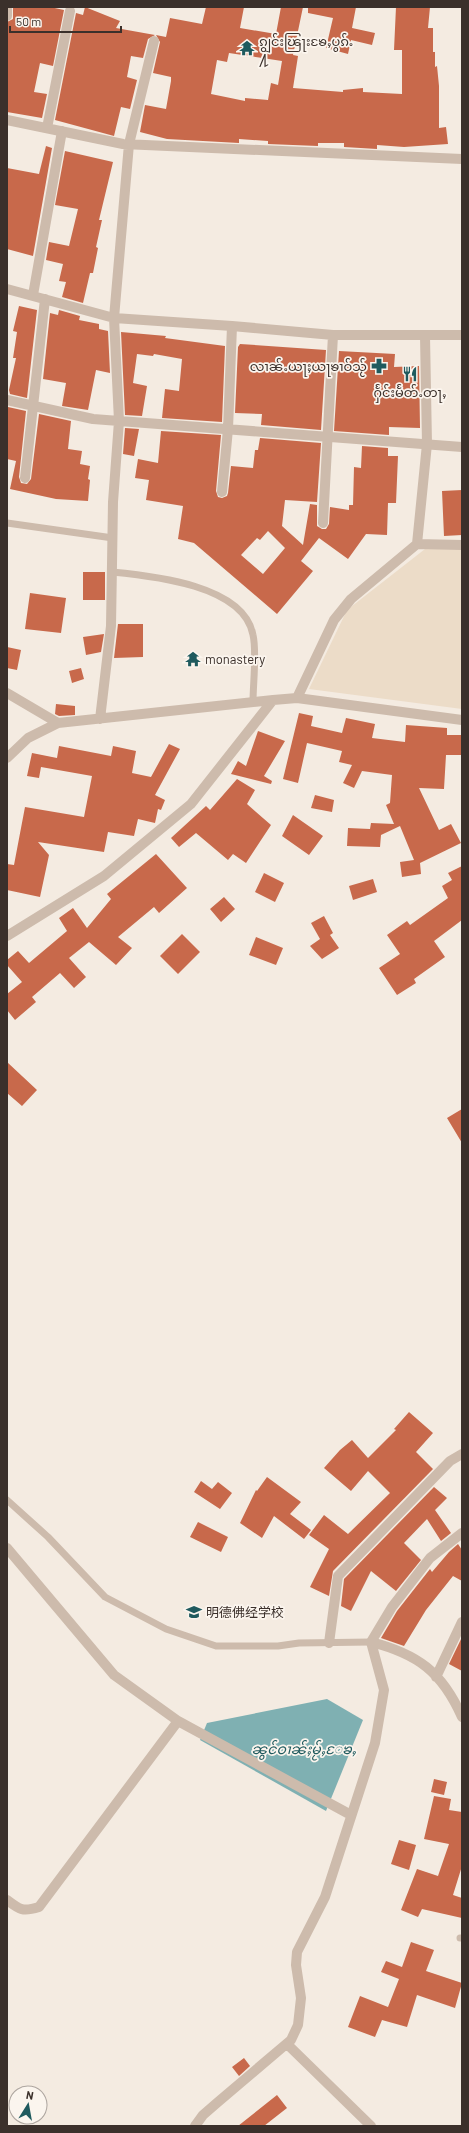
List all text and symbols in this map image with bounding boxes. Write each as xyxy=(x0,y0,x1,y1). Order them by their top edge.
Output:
scale bar xyxy=(10,8,121,34)
text: 50 m xyxy=(16,14,41,28)
place label: ၵျွင်းၽြႃးၶႄႇပွၵ်ႉ ႔ xyxy=(259,33,353,68)
temple icon: ၵျွင်းၽြႃးၶႄႇပွၵ်ႉ ႔ xyxy=(238,39,256,57)
pharmacy icon: လၢၼ်ႉယႃႈယႃၶၢဝ်သႂ် xyxy=(370,357,388,375)
place label: လၢၼ်ႉယႃႈယႃၶၢဝ်သႂ် xyxy=(250,358,367,377)
restaurant icon: ႁႅင်းမႅတ်ႉတႃႇ xyxy=(401,365,419,383)
place label: ႁႅင်းမႅတ်ႉတႃႇ xyxy=(374,384,446,403)
temple icon: monastery xyxy=(184,650,202,668)
place label: monastery xyxy=(205,651,265,667)
school or university icon: 明德佛经学校 xyxy=(185,1603,203,1621)
place label: 明德佛经学校 xyxy=(206,1604,284,1620)
water label: ၼွင်ဝၢၼ်ႈမႂ်ႇႄၶႇ xyxy=(252,1739,357,1761)
north arrow xyxy=(8,2085,48,2125)
text: N xyxy=(25,2088,35,2102)

